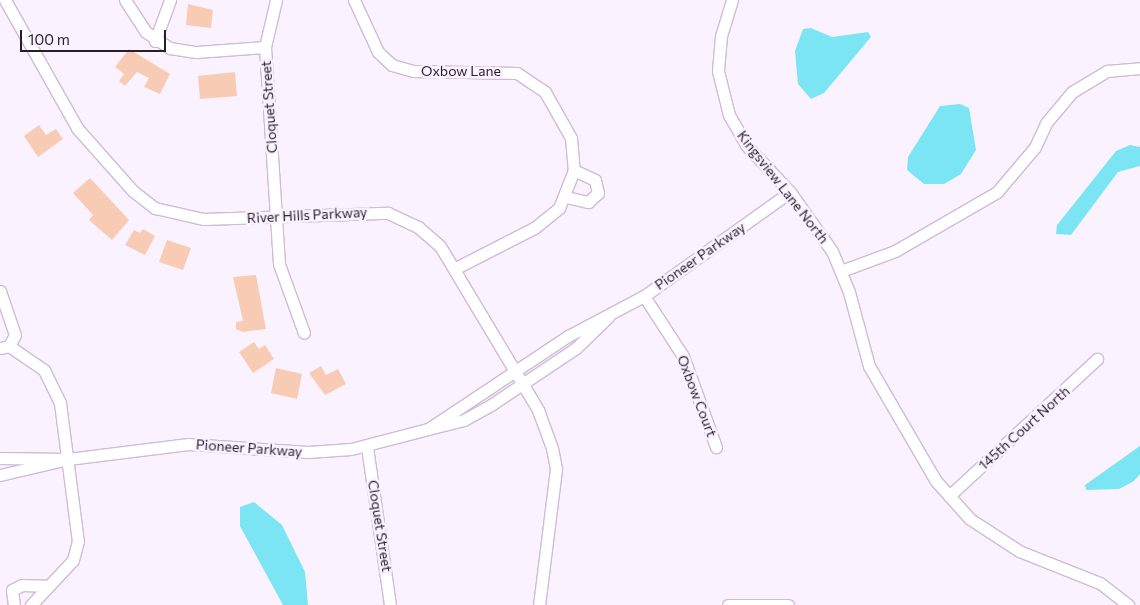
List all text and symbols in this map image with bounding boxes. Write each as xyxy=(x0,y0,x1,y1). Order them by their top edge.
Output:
scale bar xyxy=(22,20,169,52)
text: 100 m xyxy=(28,30,70,48)
street label: Cloquet Street xyxy=(257,60,281,154)
street label: Oxbow Lane xyxy=(421,63,501,79)
street label: Kingsview Lane North xyxy=(734,127,832,247)
street label: River Hills Parkway xyxy=(246,203,368,227)
street label: Pioneer Parkway xyxy=(652,219,748,293)
street label: Oxbow Court xyxy=(674,353,720,439)
street label: 145th Court North xyxy=(975,383,1073,473)
street label: Pioneer Parkway xyxy=(195,436,303,460)
street label: Cloquet Street xyxy=(364,479,396,573)

